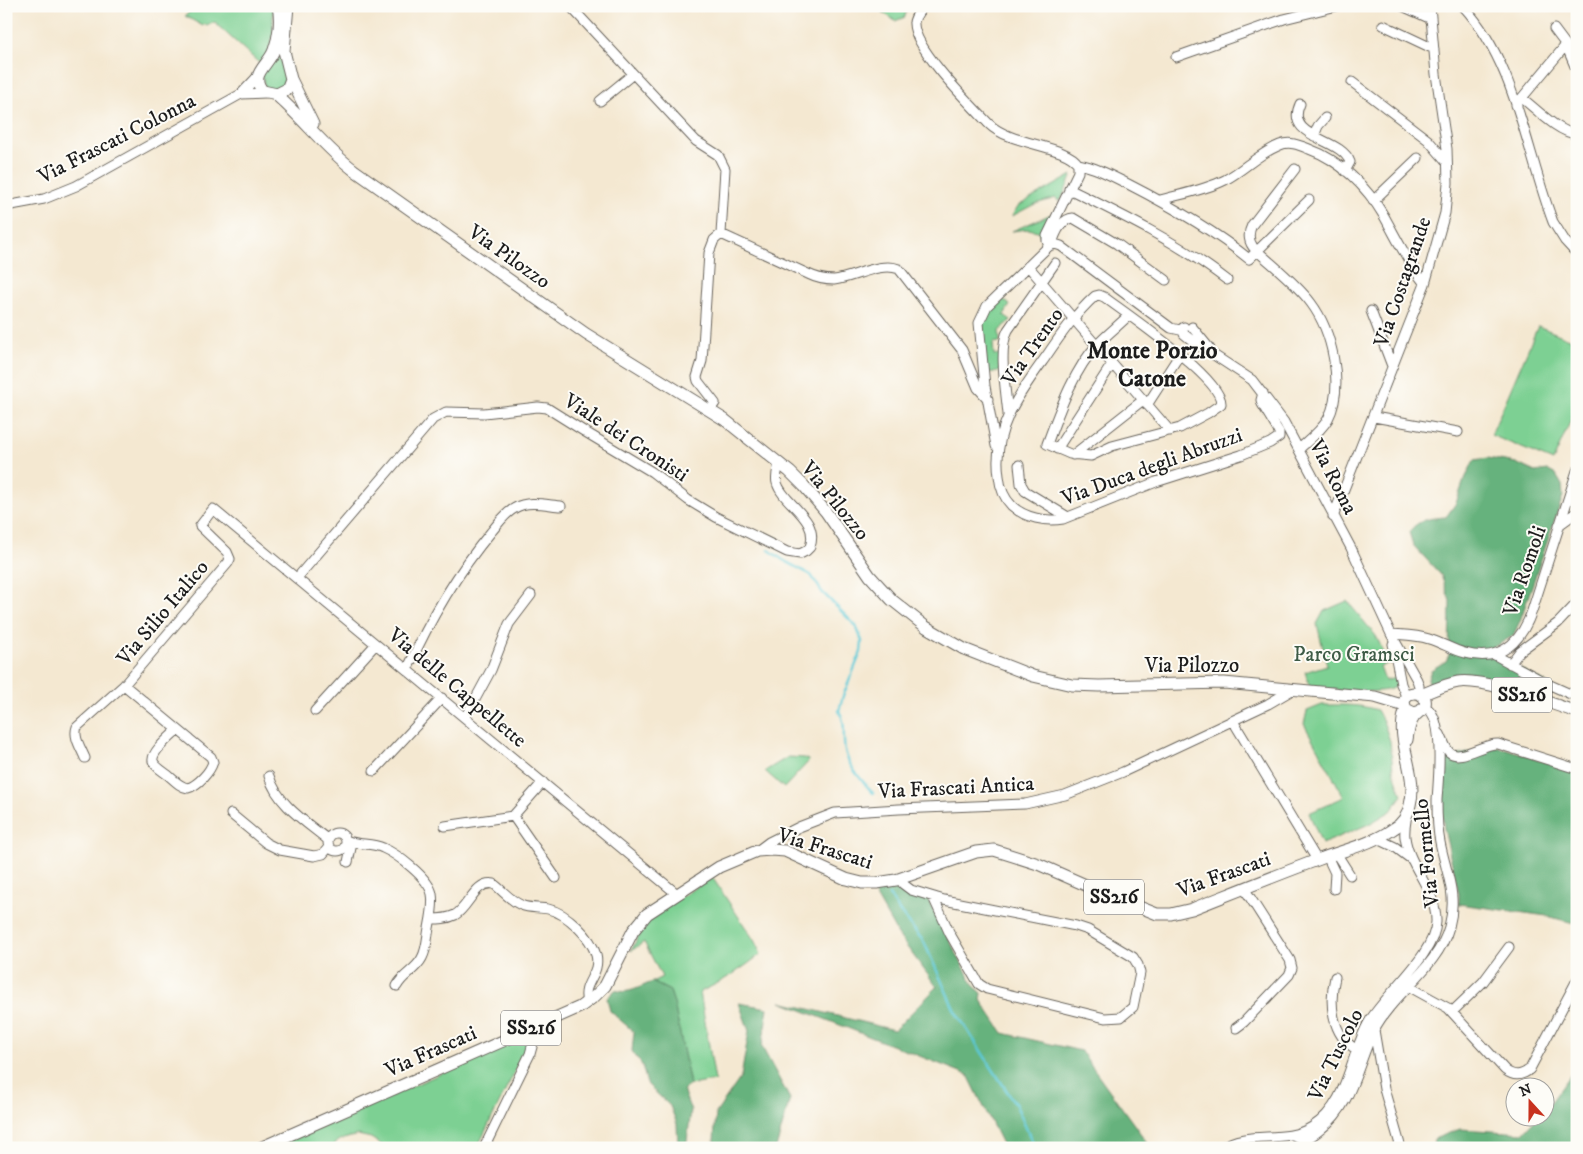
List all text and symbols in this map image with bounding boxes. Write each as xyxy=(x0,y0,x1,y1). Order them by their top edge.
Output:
street label: Via Frascati Colonna xyxy=(33,88,200,190)
street label: Via Costagrande xyxy=(1368,213,1438,351)
street label: Via Pilozzo xyxy=(462,219,555,295)
street label: Via Trento xyxy=(996,303,1069,392)
district label: Monte Porzio Catone xyxy=(1087,336,1218,394)
street label: Viale dei Cronisti xyxy=(558,387,693,488)
street label: Via Duca degli Abruzzi xyxy=(1057,422,1246,512)
street label: Via Roma xyxy=(1303,434,1363,519)
street label: Via Pilozzo xyxy=(795,455,875,546)
street label: Via Romoli xyxy=(1497,523,1553,620)
street label: Via Silio Italico xyxy=(111,555,215,672)
street label: Via delle Cappellette xyxy=(382,622,532,754)
park label: Parco Gramsci xyxy=(1293,642,1415,668)
street label: Via Pilozzo xyxy=(1144,653,1239,679)
road number: SS216 xyxy=(1492,678,1552,712)
street label: Via Frascati Antica xyxy=(876,771,1035,805)
street label: Via Formello xyxy=(1408,797,1446,910)
street label: Via Frascati xyxy=(774,822,876,876)
street label: Via Frascati xyxy=(1173,846,1274,904)
road number: SS216 xyxy=(1084,880,1144,914)
street label: Via Tuscolo xyxy=(1302,1005,1369,1106)
road number: SS216 xyxy=(501,1010,561,1046)
street label: Via Frascati xyxy=(380,1020,481,1084)
north arrow xyxy=(1506,1076,1556,1126)
text: N xyxy=(1517,1080,1535,1101)

